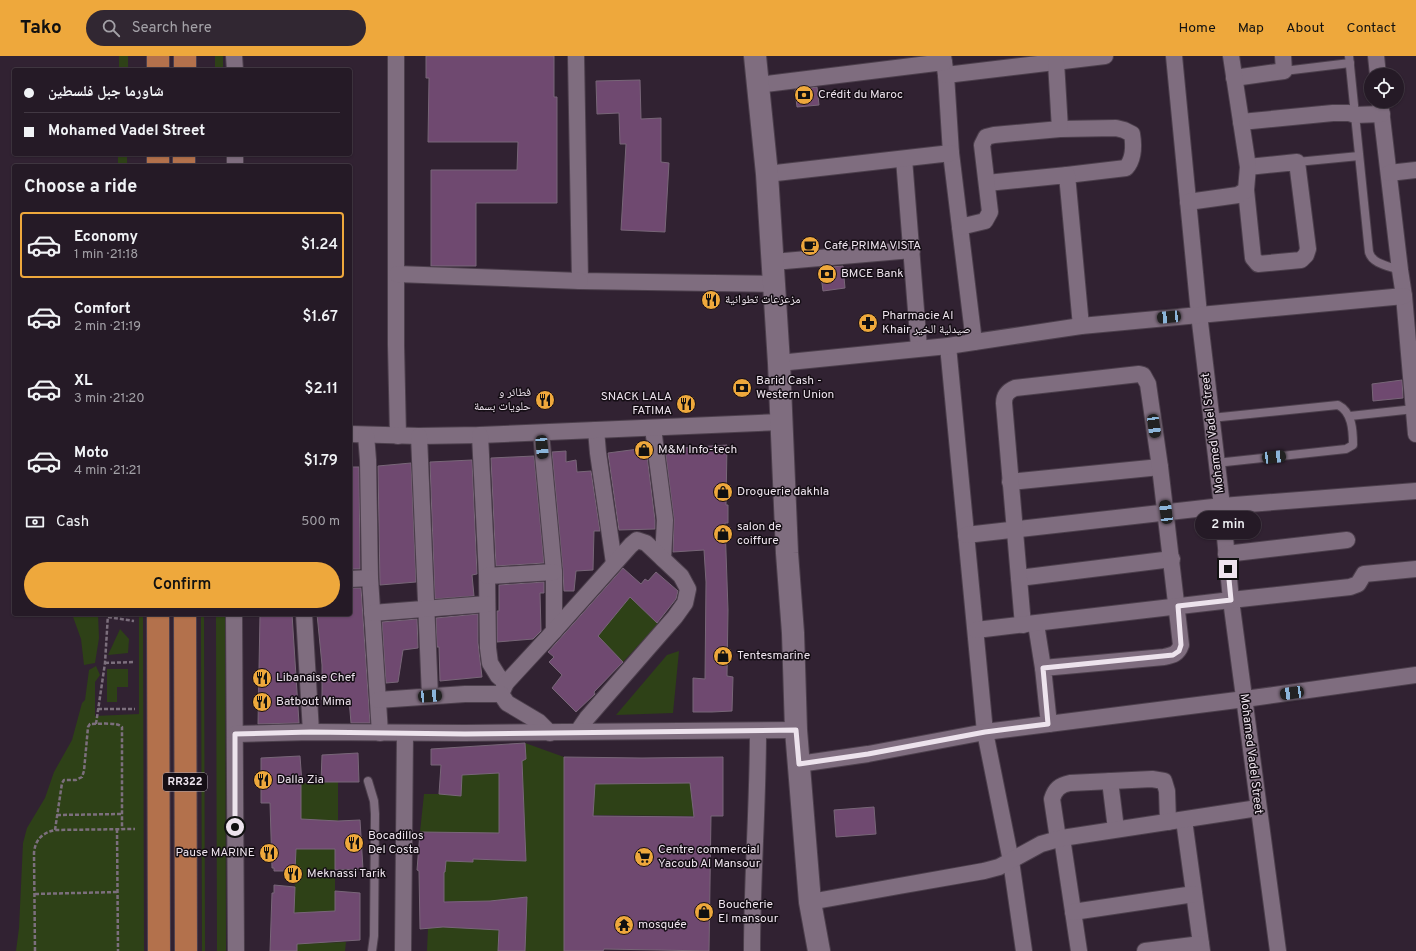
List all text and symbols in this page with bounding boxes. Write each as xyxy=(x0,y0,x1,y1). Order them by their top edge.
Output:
search box xyxy=(86,10,366,46)
text: Tako xyxy=(20,16,62,40)
icon: search xyxy=(100,17,122,39)
text: Search here xyxy=(132,19,212,38)
text: Home xyxy=(1179,20,1216,37)
text: Map xyxy=(1238,20,1264,37)
text: About xyxy=(1286,20,1325,37)
text: Contact xyxy=(1347,20,1396,37)
map controls xyxy=(1364,68,1404,108)
button: locate xyxy=(1364,68,1404,108)
text: شاورما جبل فلسطين xyxy=(48,83,164,102)
bank icon: Crédit du Maroc xyxy=(793,84,815,106)
place label: Crédit du Maroc xyxy=(818,87,903,103)
text: Mohamed Vadel Street xyxy=(48,122,205,141)
text: Choose a ride xyxy=(24,176,137,199)
icon: car xyxy=(26,227,62,263)
text: Economy xyxy=(74,228,138,247)
cafe icon: Café PRIMA VISTA xyxy=(799,235,821,257)
text: $1.24 xyxy=(301,236,338,255)
place label: Café PRIMA VISTA xyxy=(824,238,921,254)
text: 1 min · 21:18 xyxy=(74,247,138,263)
bank icon: BMCE Bank xyxy=(816,263,838,285)
place label: BMCE Bank xyxy=(841,266,904,282)
restaurant icon: مزعزعات تطوانية xyxy=(700,289,722,311)
place label: مزعزعات تطوانية xyxy=(725,292,801,308)
icon: car xyxy=(26,299,62,335)
text: Comfort xyxy=(74,300,131,319)
text: $1.67 xyxy=(303,308,338,327)
place label: Pharmacie Al Khair صيدلية الخير xyxy=(882,308,971,338)
car xyxy=(1157,310,1181,324)
pharmacy icon: Pharmacie Al Khair صيدلية الخير xyxy=(857,312,879,334)
text: 2 min · 21:19 xyxy=(74,319,141,335)
icon: car xyxy=(26,371,62,407)
text: XL xyxy=(74,372,92,391)
street label: Mohamed Vadel Street xyxy=(1198,372,1228,494)
place label: Barid Cash - Western Union xyxy=(756,373,834,403)
bank icon: Barid Cash - Western Union xyxy=(731,377,753,399)
text: $2.11 xyxy=(305,380,338,399)
place label: فطائر و حلويات بسمة xyxy=(474,385,531,415)
restaurant icon: فطائر و حلويات بسمة xyxy=(534,389,556,411)
place label: SNACK LALA FATIMA xyxy=(601,389,672,419)
text: 3 min · 21:20 xyxy=(74,391,145,407)
restaurant icon: SNACK LALA FATIMA xyxy=(675,393,697,415)
car xyxy=(1146,413,1162,439)
car xyxy=(535,435,549,459)
shop icon: M&M Info-tech xyxy=(633,439,655,461)
place label: M&M Info-tech xyxy=(658,442,737,458)
icon: car xyxy=(26,443,62,479)
text: Moto xyxy=(74,444,109,463)
car xyxy=(1261,450,1287,464)
text: $1.79 xyxy=(304,452,338,471)
text: 4 min · 21:21 xyxy=(74,463,141,479)
shop icon: Droguerie dakhla xyxy=(712,481,734,503)
place label: Droguerie dakhla xyxy=(737,484,829,500)
car xyxy=(1159,499,1173,525)
icon: cash xyxy=(24,511,46,533)
callout: 2 min xyxy=(1195,511,1261,539)
text: Cash xyxy=(56,513,89,532)
text: 500 m xyxy=(301,514,340,530)
text: 2 min xyxy=(1211,517,1245,533)
place label: salon de coiffure xyxy=(737,519,781,549)
shop icon: salon de coiffure xyxy=(712,523,734,545)
route end xyxy=(1219,560,1237,578)
button: Confirm xyxy=(24,562,340,608)
shop icon: Tentesmarine xyxy=(712,645,734,667)
place label: Tentesmarine xyxy=(737,648,810,664)
restaurant icon: Libanaise Chef xyxy=(251,667,273,689)
place label: Libanaise Chef xyxy=(276,670,355,686)
car xyxy=(1279,685,1305,701)
car xyxy=(418,689,442,703)
restaurant icon: Batbout Mima xyxy=(251,691,273,713)
street label: Mohamed Vadel Street xyxy=(1236,693,1266,815)
place label: Batbout Mima xyxy=(276,694,351,710)
restaurant icon: Dalla Zia xyxy=(252,769,274,791)
place label: Dalla Zia xyxy=(277,772,324,788)
road number: RR322 xyxy=(163,773,207,791)
route start xyxy=(226,818,244,836)
place label: Bocadillos Del Costa xyxy=(368,828,424,858)
restaurant icon: Bocadillos Del Costa xyxy=(343,832,365,854)
restaurant icon: Pause MARINE xyxy=(258,842,280,864)
place label: Centre commercial Yacoub Al Mansour xyxy=(658,842,761,872)
place label: Pause MARINE xyxy=(176,845,255,861)
supermarket icon: Centre commercial Yacoub Al Mansour xyxy=(633,846,655,868)
restaurant icon: Meknassi Tarik xyxy=(282,863,304,885)
place label: Meknassi Tarik xyxy=(307,866,386,882)
place label: Boucherie El mansour xyxy=(718,897,779,927)
shop icon: Boucherie El mansour xyxy=(693,901,715,923)
temple icon: mosquée xyxy=(613,914,635,936)
place label: mosquée xyxy=(638,917,687,933)

